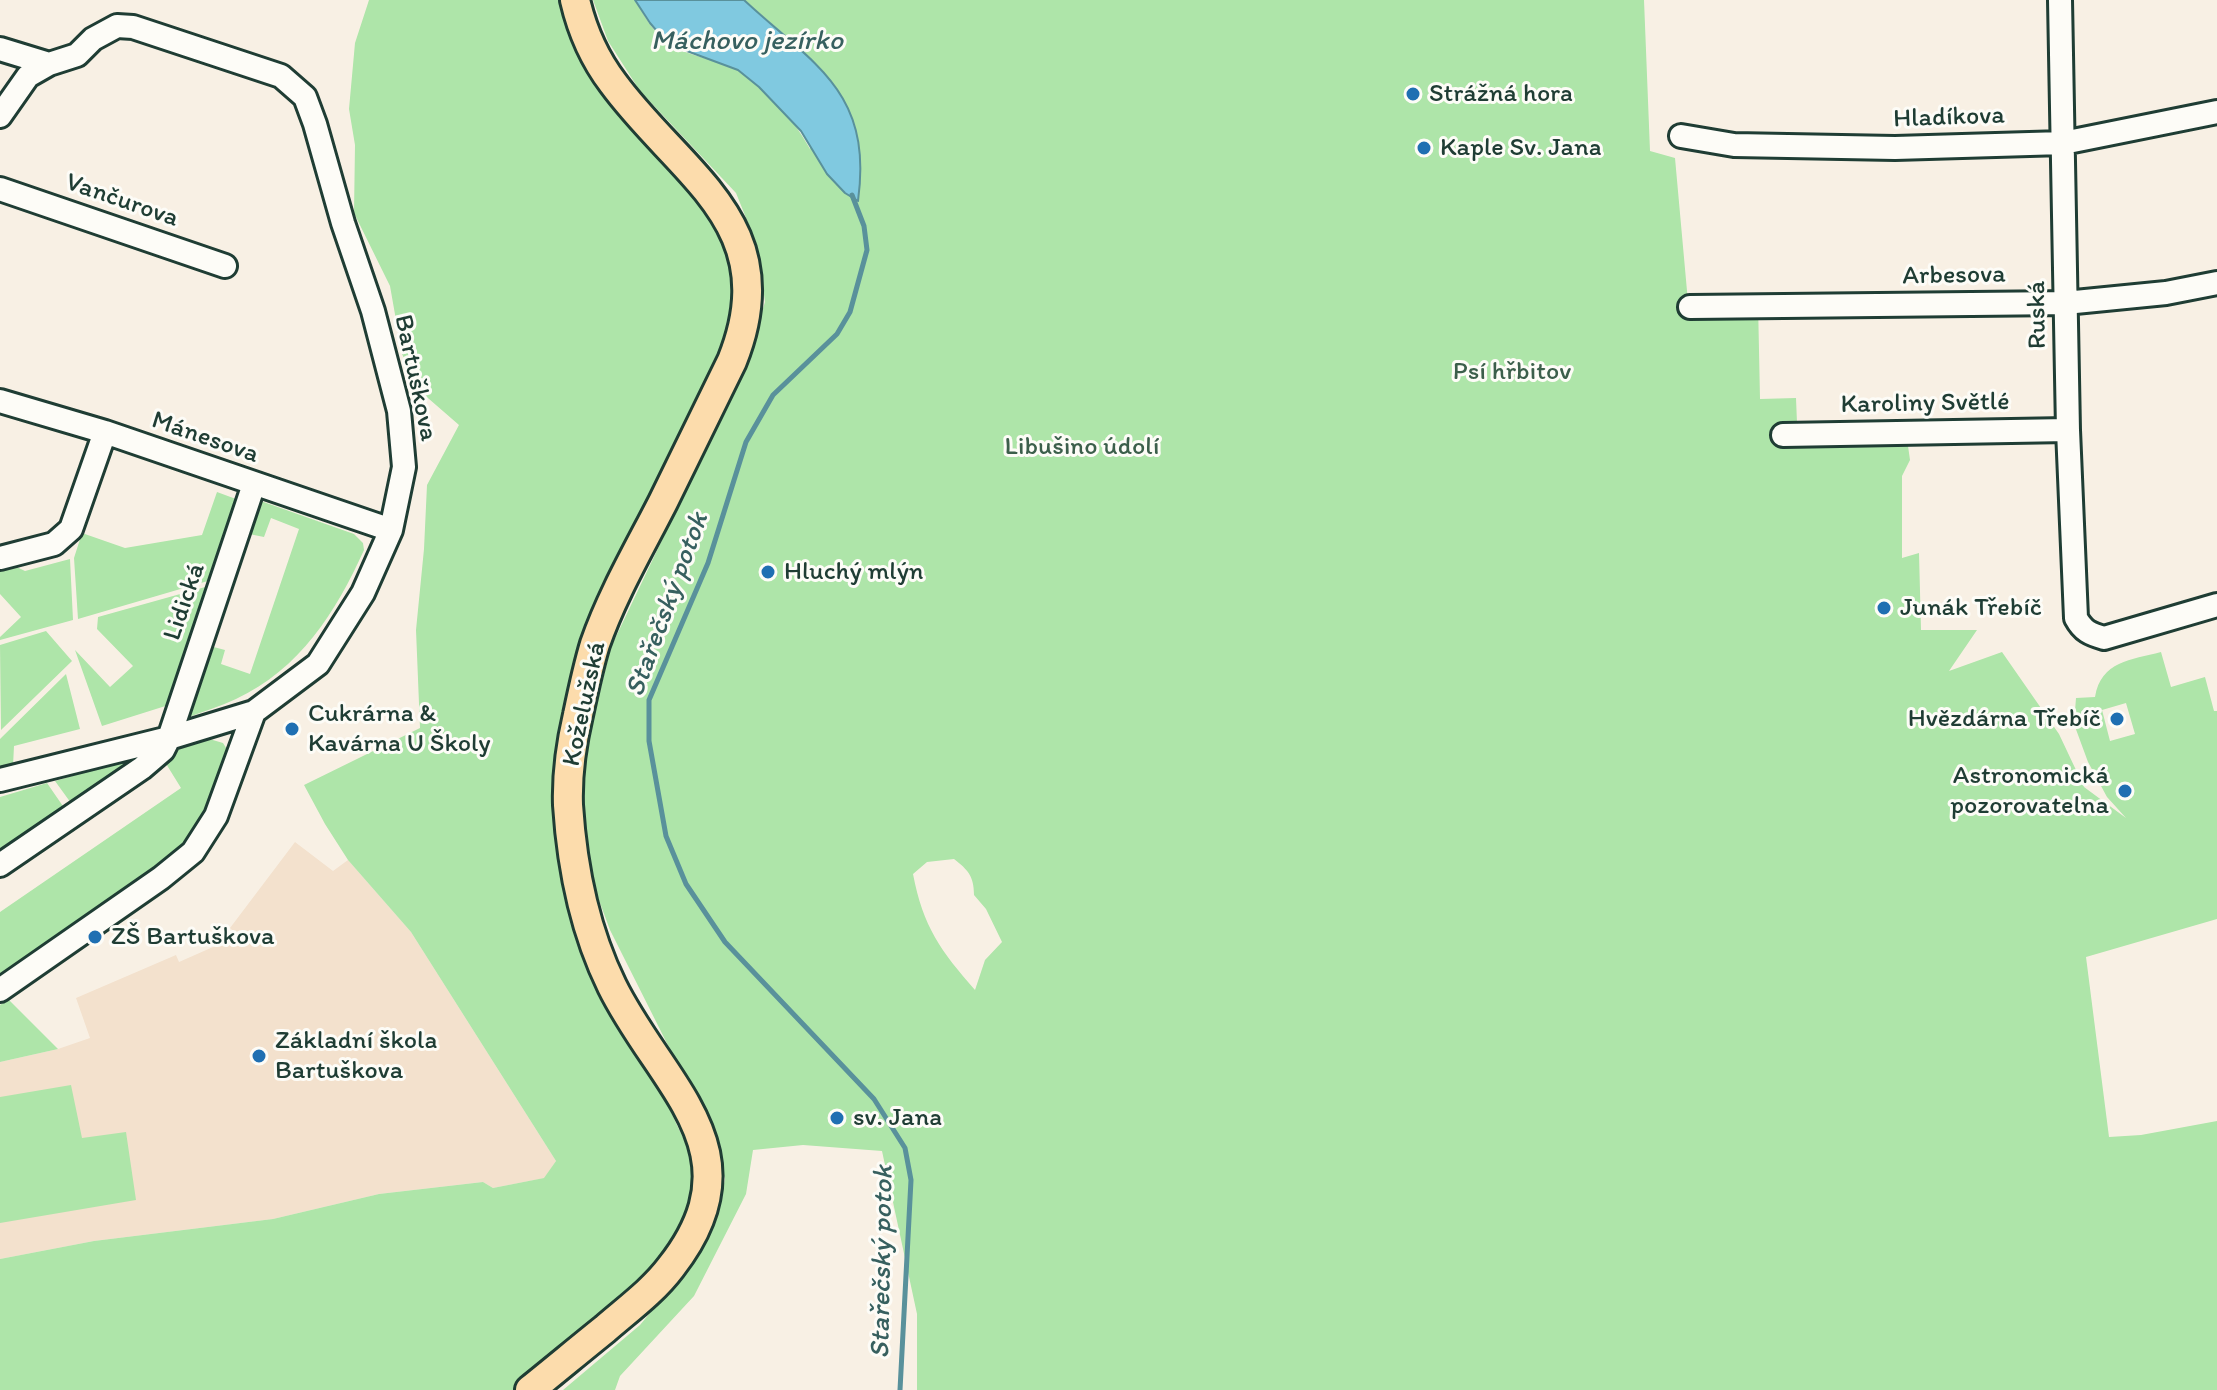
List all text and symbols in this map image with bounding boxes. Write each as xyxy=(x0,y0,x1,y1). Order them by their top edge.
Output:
water label: Máchovo jezírko xyxy=(651,25,843,59)
place label: Strážná hora xyxy=(1429,78,1573,110)
marker: Strážná hora xyxy=(1404,85,1422,103)
street label: Hladíkova xyxy=(1893,100,2005,136)
place label: Kaple Sv. Jana xyxy=(1440,132,1602,164)
marker: Kaple Sv. Jana xyxy=(1415,139,1433,157)
street label: Vančurova xyxy=(61,167,183,235)
street label: Arbesova xyxy=(1902,260,2006,292)
street label: Ruská xyxy=(2022,281,2054,349)
street label: Bartuškova xyxy=(386,312,444,444)
park label: Psí hřbitov xyxy=(1453,356,1571,388)
street label: Karoliny Světlé xyxy=(1840,387,2010,421)
street label: Mánesova xyxy=(147,405,263,471)
park label: Libušino údolí xyxy=(1005,431,1159,463)
water label: Stařečský potok xyxy=(619,509,717,701)
place label: Hluchý mlýn xyxy=(784,556,924,588)
street label: Lidická xyxy=(157,559,213,645)
marker: Hluchý mlýn xyxy=(759,563,777,581)
place label: Junák Třebíč xyxy=(1900,592,2042,624)
marker: Junák Třebíč xyxy=(1875,599,1893,617)
street label: Koželužská xyxy=(557,639,613,769)
place label: Cukrárna & Kavárna U Školy xyxy=(308,698,491,760)
place label: Hvězdárna Třebíč xyxy=(1908,703,2101,735)
marker: Hvězdárna Třebíč xyxy=(2108,710,2126,728)
marker: Cukrárna & Kavárna U Školy xyxy=(283,720,301,738)
place label: Astronomická pozorovatelna xyxy=(1950,760,2109,822)
marker: Astronomická pozorovatelna xyxy=(2116,782,2134,800)
place label: ZŠ Bartuškova xyxy=(111,921,275,953)
marker: ZŠ Bartuškova xyxy=(86,928,104,946)
place label: Základní škola Bartuškova xyxy=(275,1025,437,1086)
marker: Základní škola Bartuškova xyxy=(250,1047,268,1065)
place label: sv. Jana xyxy=(853,1102,942,1134)
marker: sv. Jana xyxy=(828,1109,846,1127)
water label: Stařečský potok xyxy=(865,1165,901,1359)

